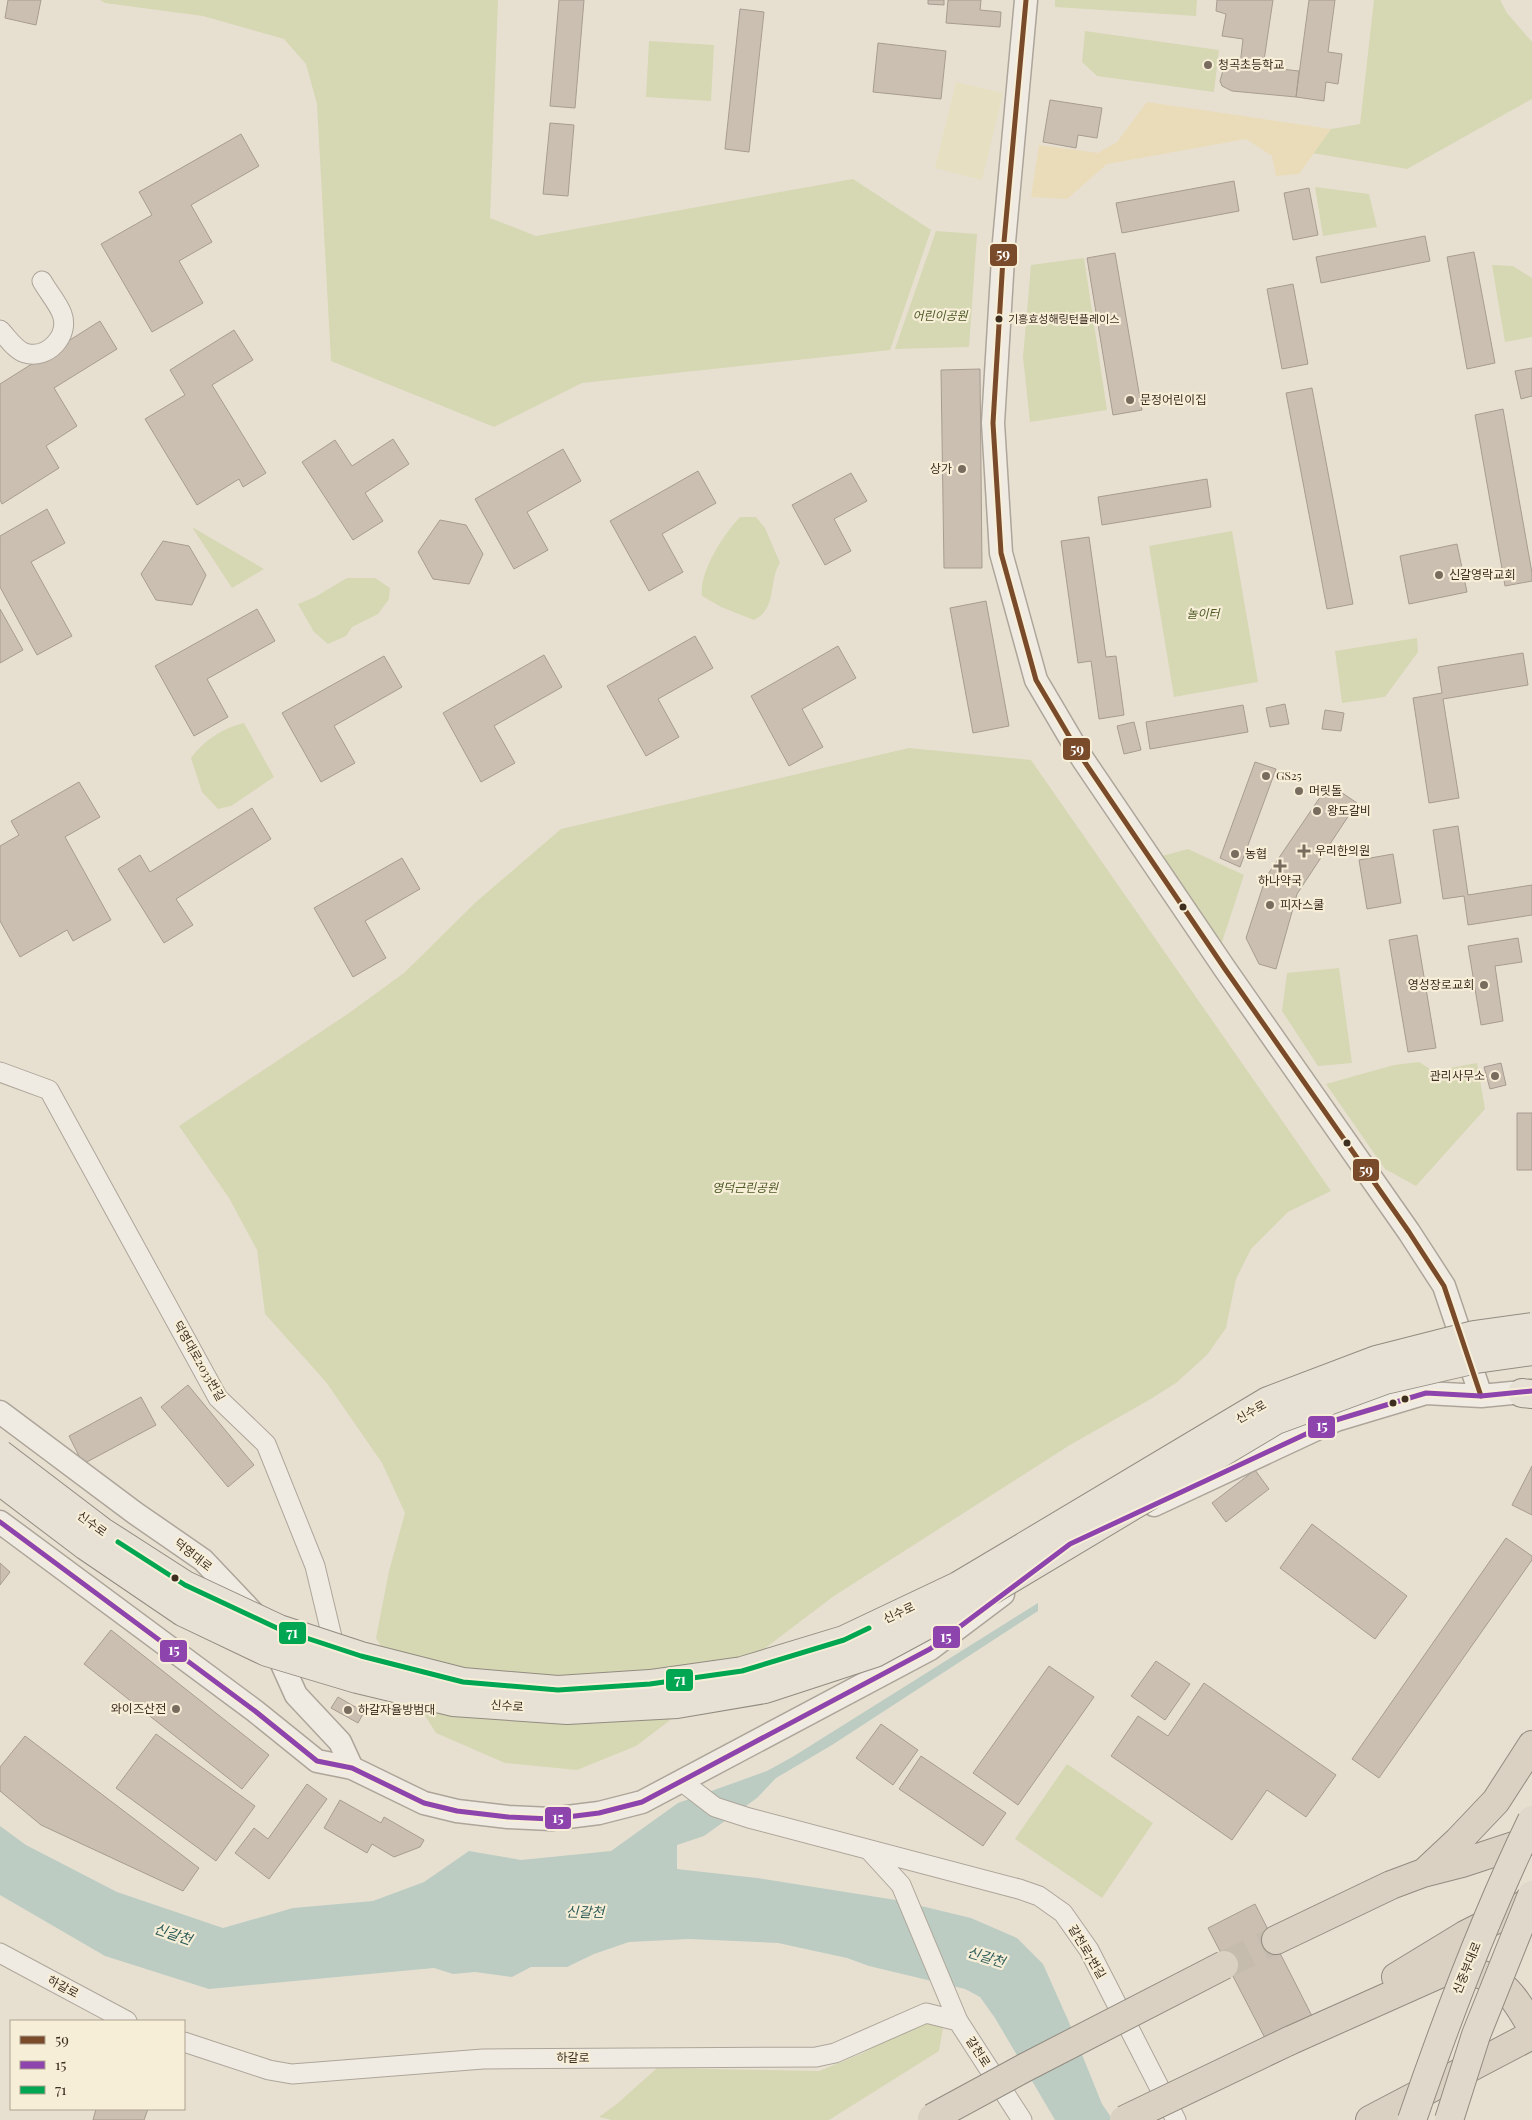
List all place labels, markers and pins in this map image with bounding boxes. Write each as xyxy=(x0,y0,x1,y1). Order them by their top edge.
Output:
place label: 청곡초등학교 xyxy=(1218,56,1284,72)
marker: 청곡초등학교 xyxy=(1202,59,1214,71)
place label: 기흥효성해링턴플레이스 xyxy=(1008,311,1119,326)
marker: 기흥효성해링턴플레이스 xyxy=(994,314,1004,324)
place label: 문정어린이집 xyxy=(1140,391,1206,407)
marker: 문정어린이집 xyxy=(1124,394,1136,406)
place label: 상가 xyxy=(930,460,952,476)
marker: 상가 xyxy=(956,463,968,475)
place label: 신갈영락교회 xyxy=(1449,566,1515,582)
marker: 신갈영락교회 xyxy=(1433,569,1445,581)
place label: GS25 xyxy=(1276,767,1302,783)
marker: GS25 xyxy=(1260,770,1272,782)
place label: 머릿돌 xyxy=(1309,782,1342,798)
marker: 머릿돌 xyxy=(1293,785,1305,797)
place label: 왕도갈비 xyxy=(1327,802,1371,818)
marker: 왕도갈비 xyxy=(1311,805,1323,817)
place label: 우리한의원 xyxy=(1315,842,1370,858)
marker: 우리한의원 xyxy=(1297,844,1311,858)
place label: 농협 xyxy=(1245,845,1267,861)
marker: 농협 xyxy=(1229,848,1241,860)
marker: 하나약국 xyxy=(1274,860,1286,872)
place label: 하나약국 xyxy=(1258,872,1302,888)
place label: 피자스쿨 xyxy=(1280,896,1324,912)
marker: 피자스쿨 xyxy=(1264,899,1276,911)
unlabelled marker xyxy=(1178,902,1188,912)
place label: 영성장로교회 xyxy=(1408,976,1474,992)
marker: 영성장로교회 xyxy=(1478,979,1490,991)
place label: 관리사무소 xyxy=(1430,1067,1485,1083)
marker: 관리사무소 xyxy=(1489,1070,1501,1082)
unlabelled marker xyxy=(1342,1138,1352,1148)
unlabelled marker xyxy=(1400,1394,1410,1404)
unlabelled marker xyxy=(1388,1398,1398,1408)
unlabelled marker xyxy=(170,1573,180,1583)
place label: 와이즈산전 xyxy=(111,1700,166,1716)
place label: 하갈자율방범대 xyxy=(358,1701,435,1717)
marker: 와이즈산전 xyxy=(170,1703,182,1715)
marker: 하갈자율방범대 xyxy=(342,1704,354,1716)

